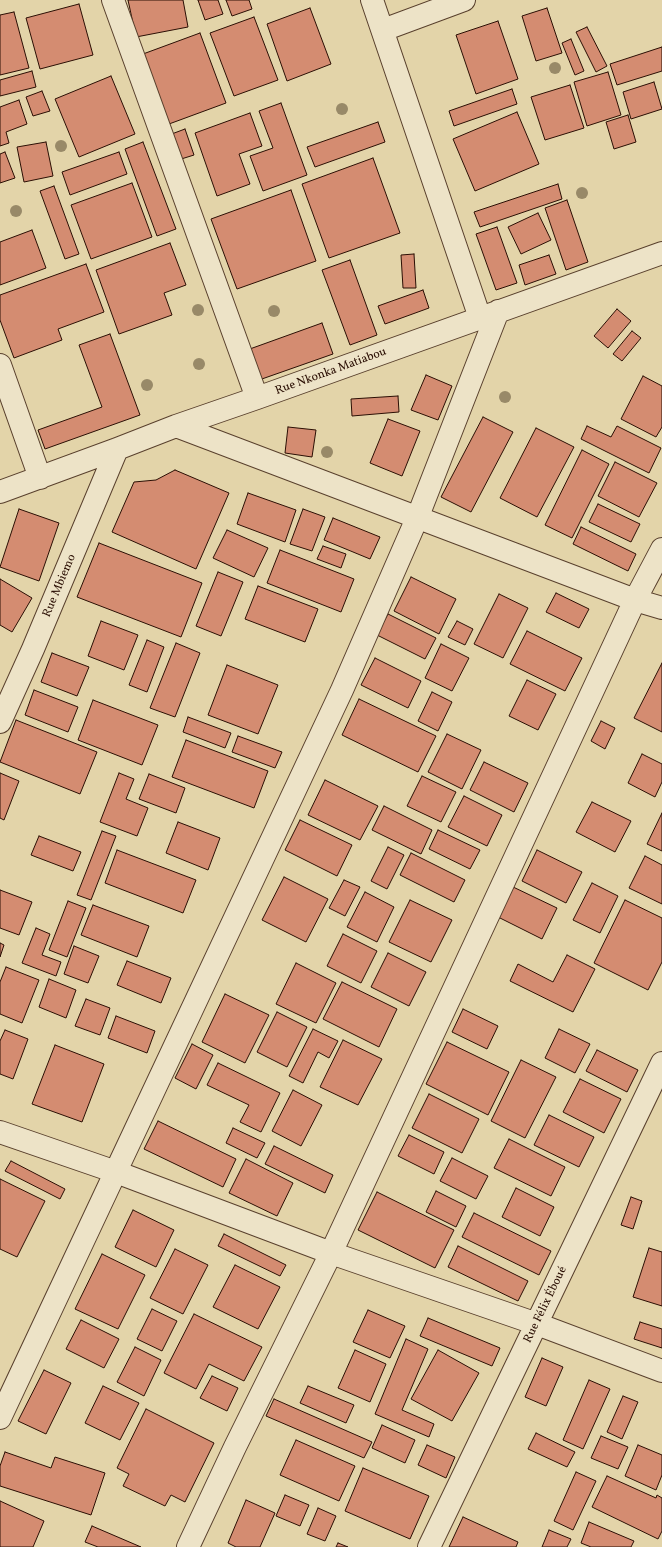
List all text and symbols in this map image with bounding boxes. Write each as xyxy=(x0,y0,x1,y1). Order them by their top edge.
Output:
street label: Rue Nkonka Matiabou xyxy=(273,345,389,399)
street label: Rue Mbiemo xyxy=(40,552,80,620)
street label: Rue Félix Éboué xyxy=(521,1264,571,1346)

